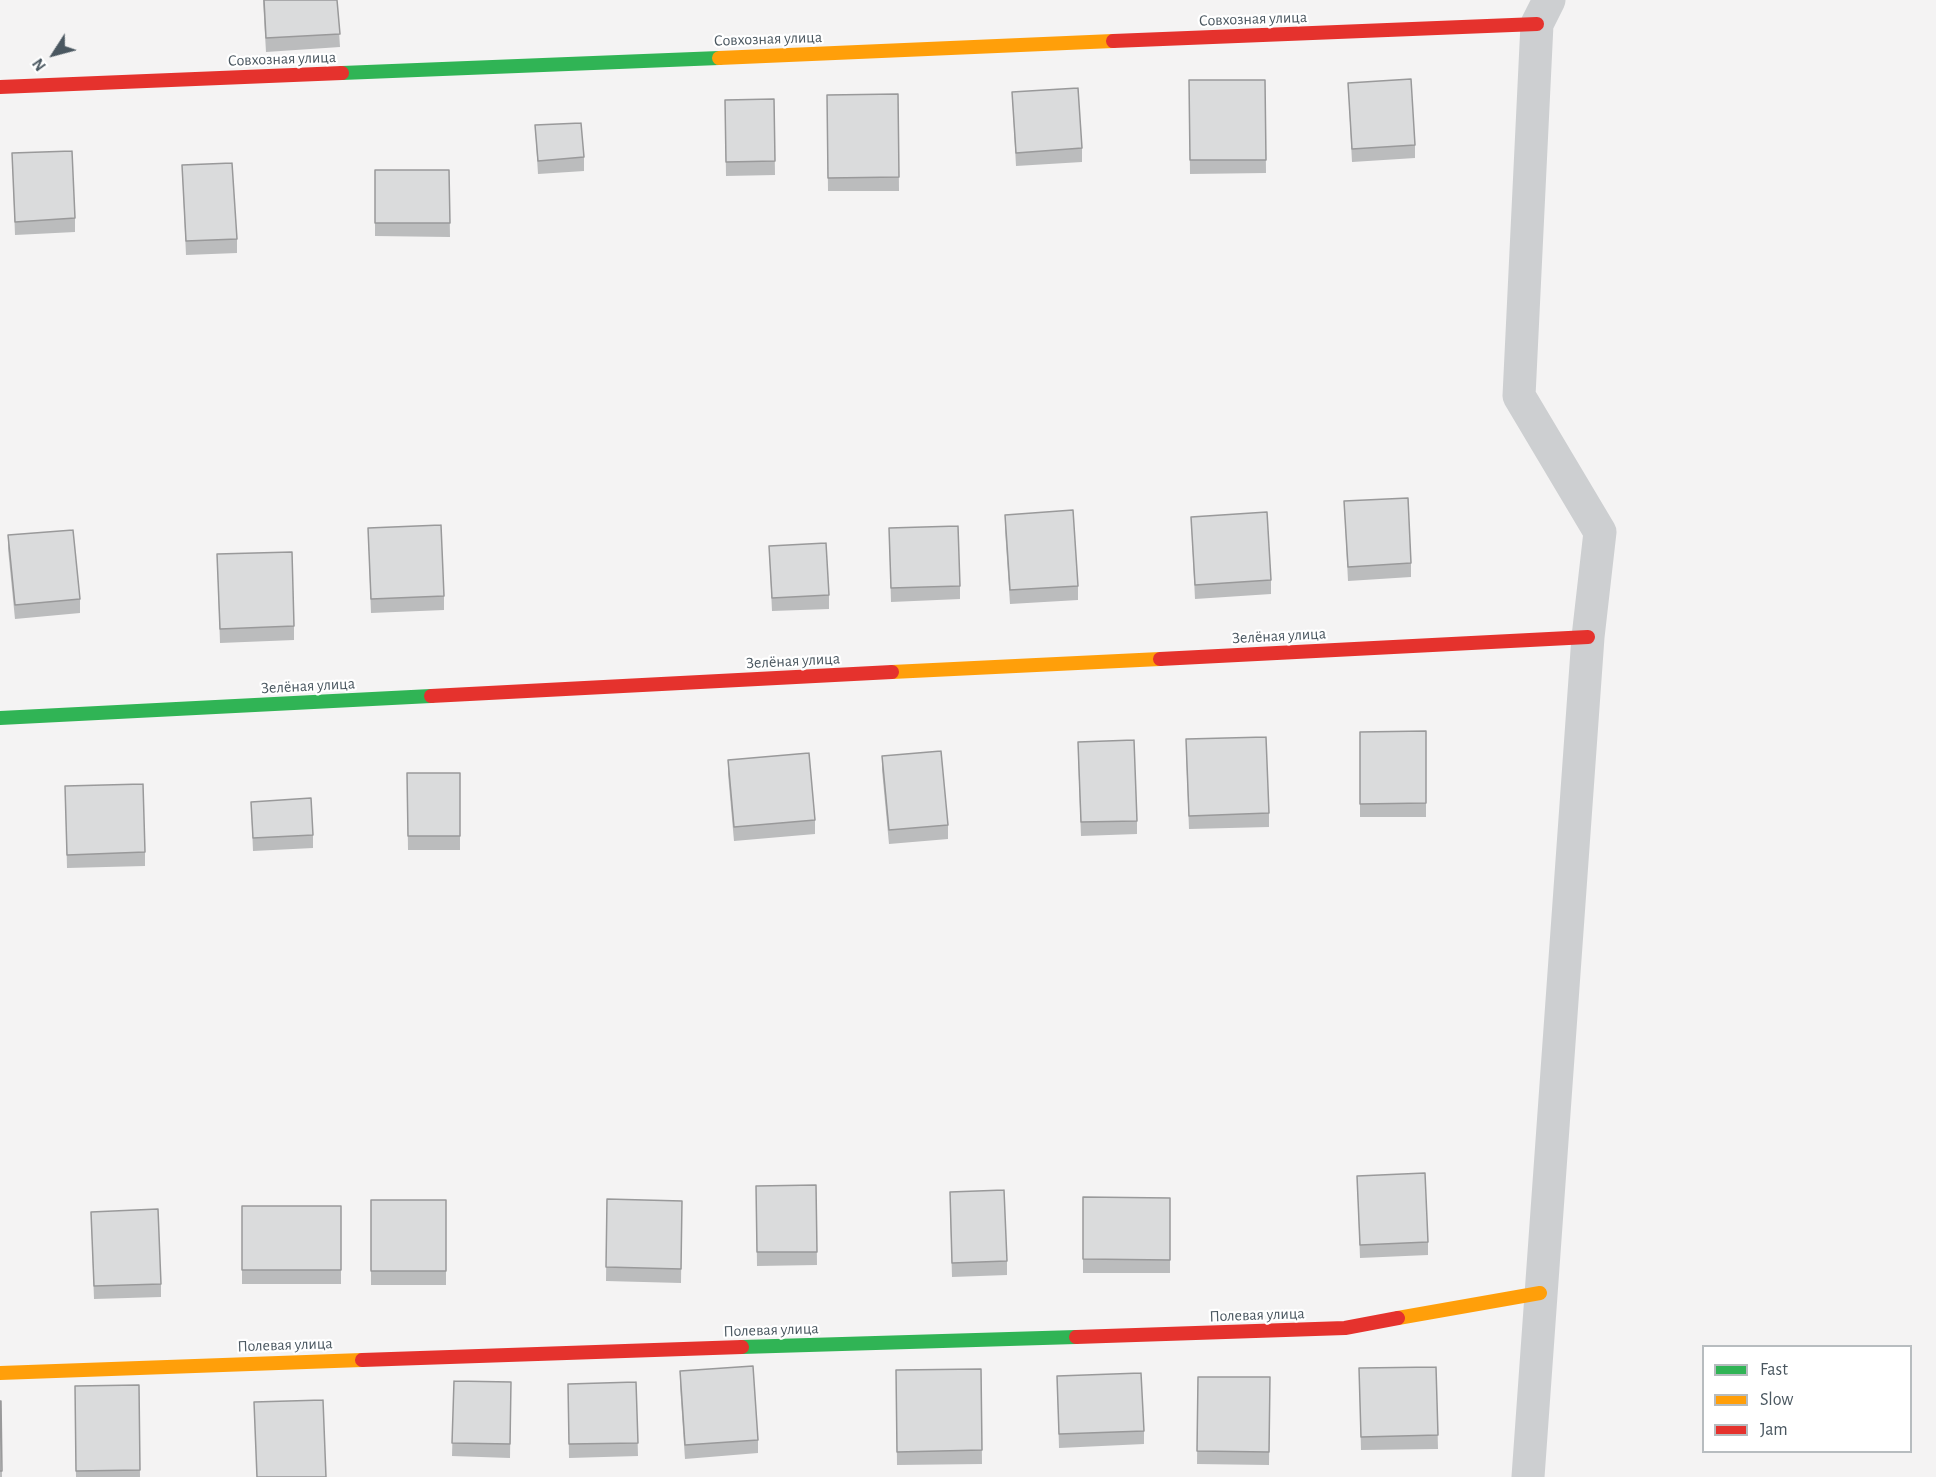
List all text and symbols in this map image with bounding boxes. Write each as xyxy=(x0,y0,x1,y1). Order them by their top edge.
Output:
street label: Совхозная улица xyxy=(1199,8,1307,30)
north arrow xyxy=(24,24,84,84)
street label: Совхозная улица xyxy=(714,28,822,50)
street label: Совхозная улица xyxy=(228,48,336,70)
text: N xyxy=(30,55,49,74)
street label: Зелёная улица xyxy=(1231,624,1327,648)
street label: Зелёная улица xyxy=(745,649,841,673)
street label: Зелёная улица xyxy=(260,674,356,698)
street label: Полевая улица xyxy=(1209,1304,1305,1326)
street label: Полевая улица xyxy=(723,1319,819,1341)
street label: Полевая улица xyxy=(237,1334,333,1356)
legend xyxy=(1702,1345,1912,1453)
text: Fast xyxy=(1760,1361,1788,1379)
text: Slow xyxy=(1760,1391,1793,1409)
text: Jam xyxy=(1760,1421,1788,1439)

